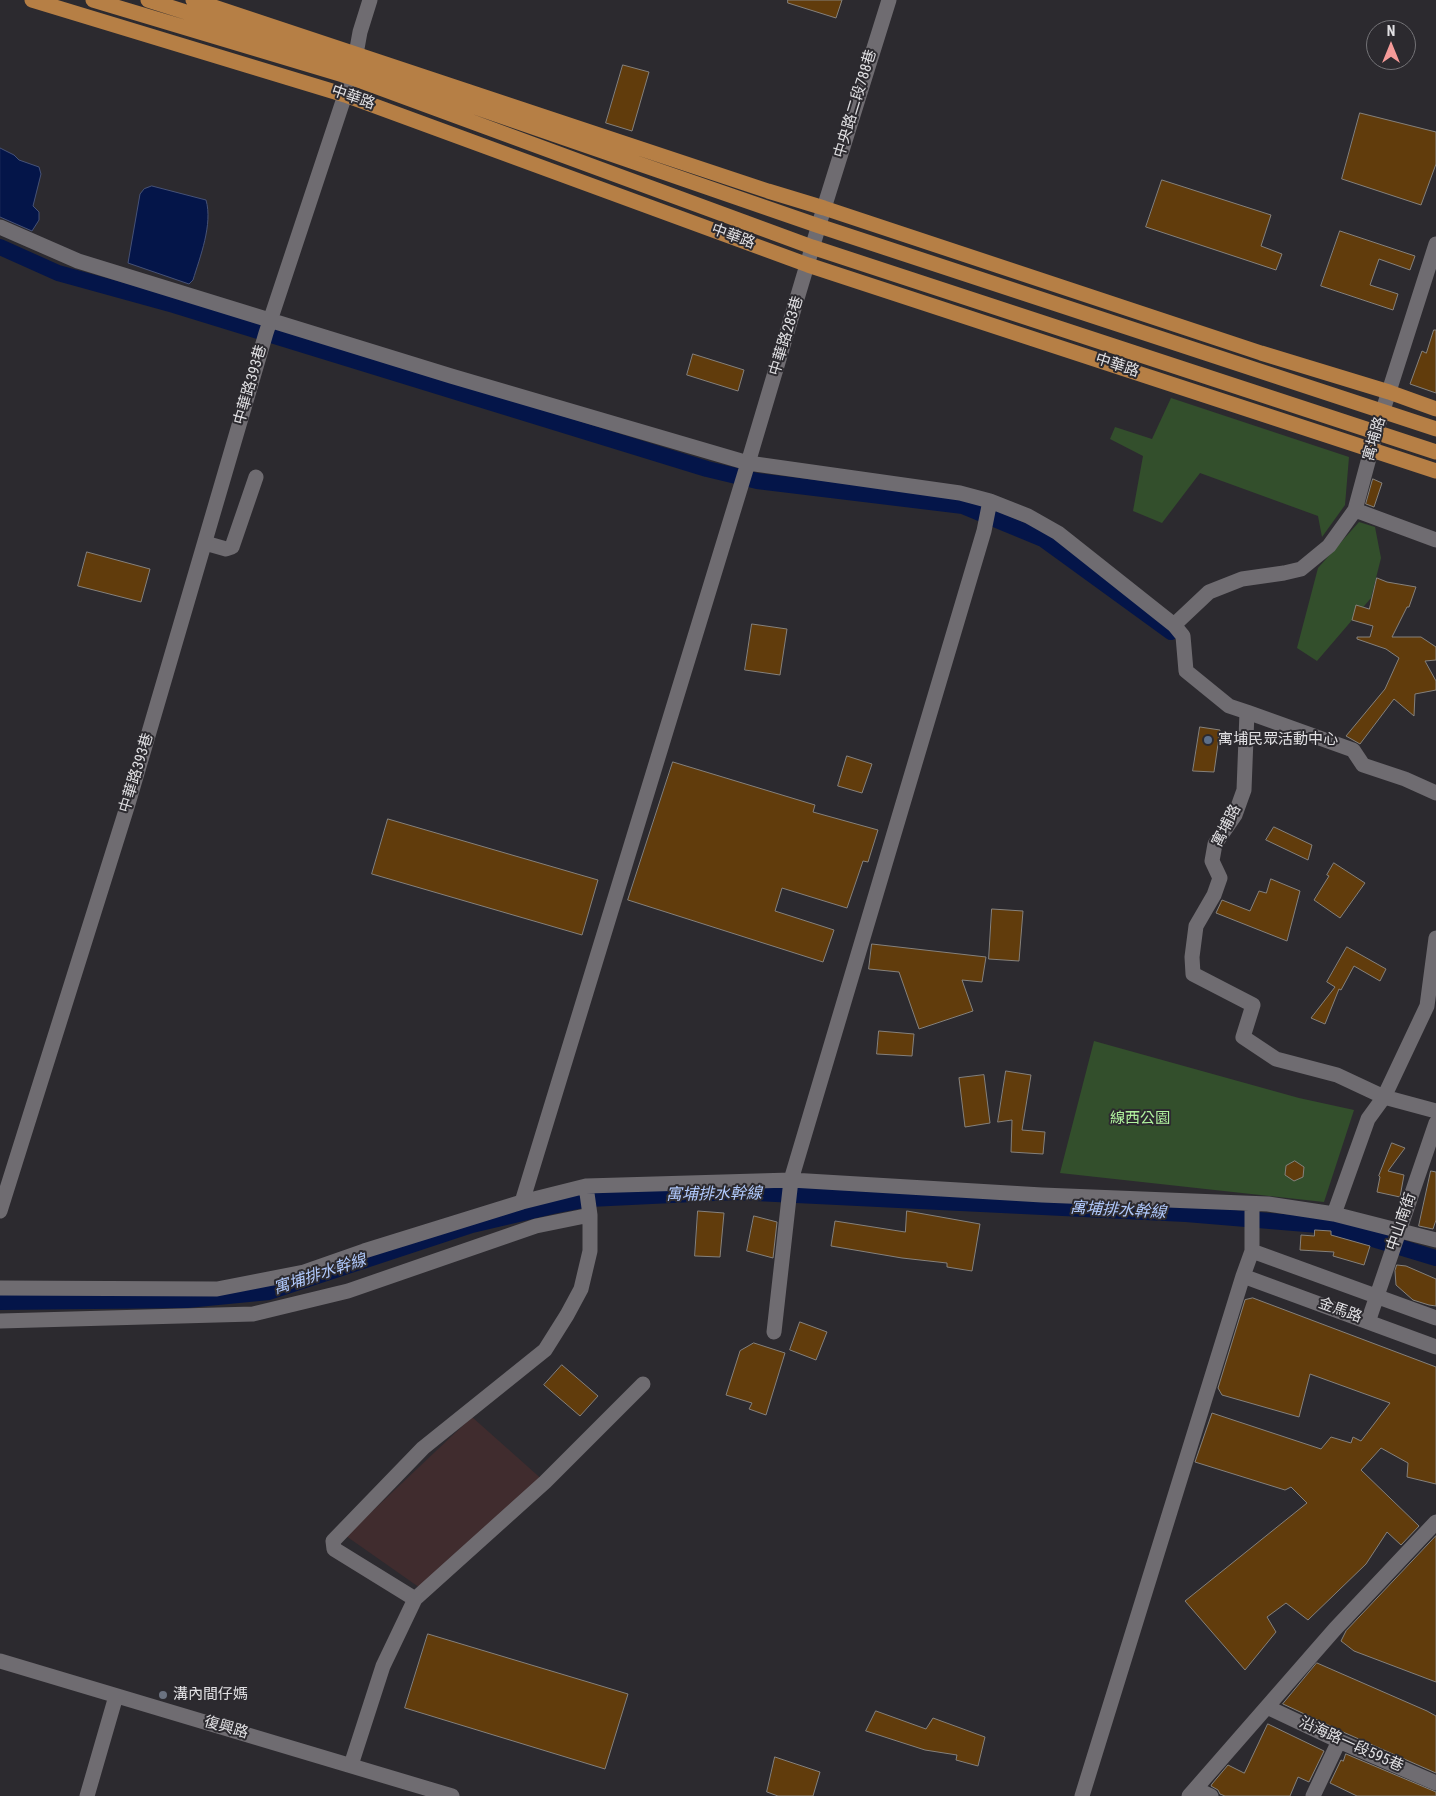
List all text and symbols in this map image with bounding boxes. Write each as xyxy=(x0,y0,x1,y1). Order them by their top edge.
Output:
north arrow xyxy=(1366,20,1416,70)
text: N xyxy=(1387,23,1395,39)
street label: 中央路二段788巷 xyxy=(831,48,881,160)
street label: 中華路 xyxy=(329,82,377,114)
street label: 中華路 xyxy=(709,221,757,253)
street label: 中華路283巷 xyxy=(766,294,808,378)
street label: 中華路393巷 xyxy=(231,343,271,427)
street label: 中華路 xyxy=(1093,350,1141,382)
street label: 寓埔路 xyxy=(1360,415,1390,463)
street label: 中華路393巷 xyxy=(116,731,158,815)
place label: 寓埔民眾活動中心 xyxy=(1218,731,1338,749)
marker: 寓埔民眾活動中心 xyxy=(1202,734,1214,746)
street label: 寓埔路 xyxy=(1209,802,1245,850)
park label: 線西公園 xyxy=(1110,1110,1170,1128)
water label: 寓埔排水幹線 xyxy=(666,1185,762,1205)
street label: 中山南街 xyxy=(1384,1191,1420,1253)
water label: 寓埔排水幹線 xyxy=(1070,1199,1166,1223)
water label: 寓埔排水幹線 xyxy=(271,1251,369,1299)
street label: 金馬路 xyxy=(1316,1295,1364,1327)
place label: 溝內間仔媽 xyxy=(173,1686,248,1704)
marker: 溝內間仔媽 xyxy=(157,1689,169,1701)
street label: 復興路 xyxy=(202,1713,250,1743)
street label: 沿海路一段595巷 xyxy=(1296,1714,1406,1776)

